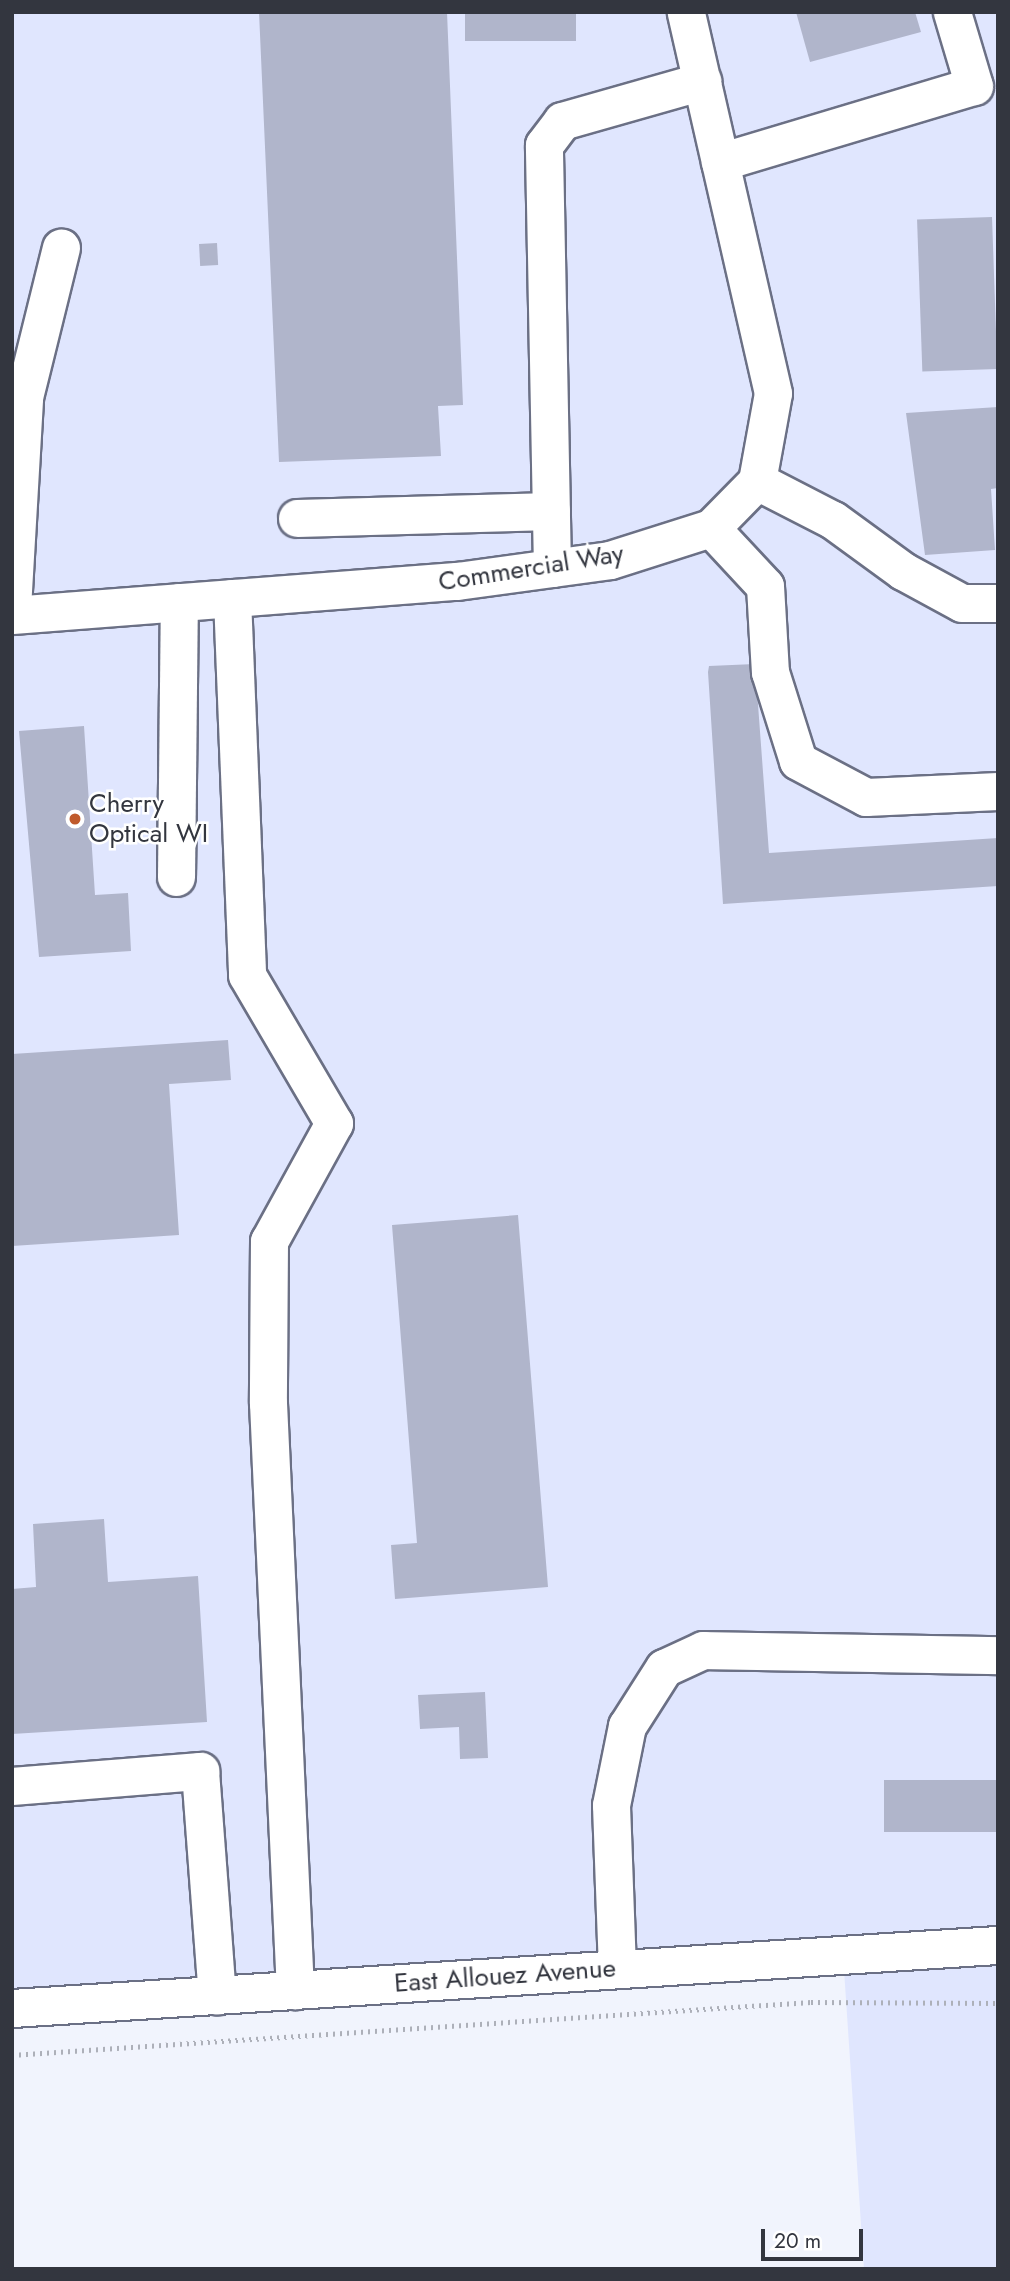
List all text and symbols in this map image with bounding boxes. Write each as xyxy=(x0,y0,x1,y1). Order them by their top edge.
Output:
street label: Commercial Way xyxy=(436,538,626,598)
place label: Cherry Optical WI xyxy=(89,788,208,850)
marker: Cherry Optical WI xyxy=(67,811,83,827)
street label: East Allouez Avenue xyxy=(393,1953,617,1999)
scale bar xyxy=(765,2214,866,2258)
text: 20 m xyxy=(774,2226,821,2256)

